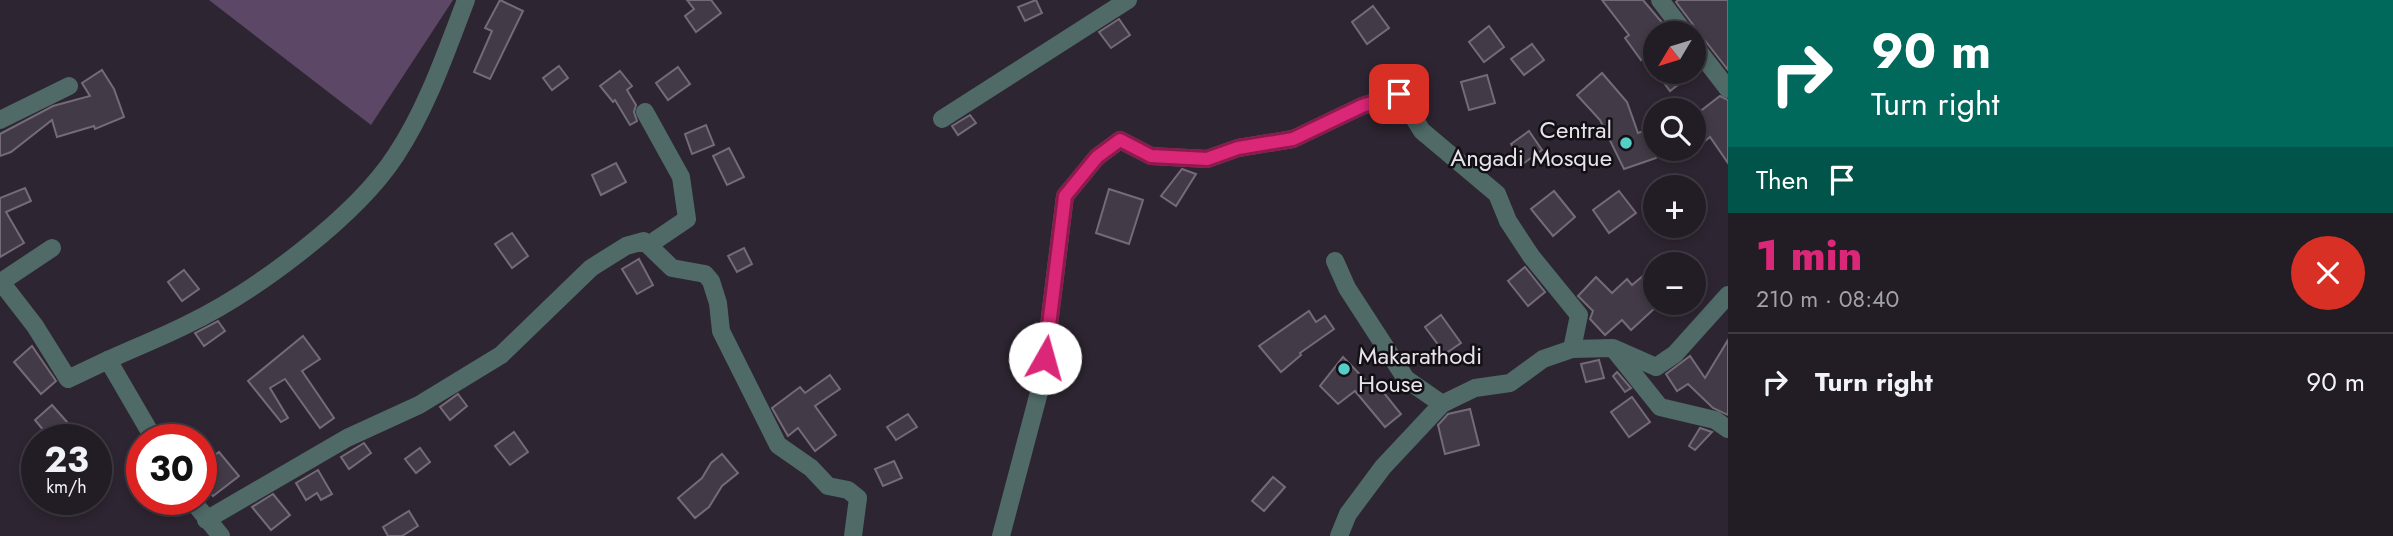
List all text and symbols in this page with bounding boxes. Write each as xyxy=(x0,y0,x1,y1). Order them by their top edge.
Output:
text: 90 m xyxy=(1871,16,1991,86)
north arrow xyxy=(1643,21,1706,84)
map controls xyxy=(1643,21,1706,315)
icon: right xyxy=(1756,28,1847,119)
pin xyxy=(1369,64,1429,124)
icon: arrive xyxy=(1380,75,1418,113)
text: Turn right xyxy=(1871,81,2000,127)
button: search xyxy=(1643,98,1706,161)
place label: Central Angadi Mosque xyxy=(1450,112,1612,175)
marker: Central Angadi Mosque xyxy=(1618,135,1634,151)
text: Then xyxy=(1756,161,1809,199)
icon: arrive xyxy=(1823,161,1861,199)
button: + xyxy=(1643,175,1706,238)
text: 1 min xyxy=(1756,225,1862,286)
button: close xyxy=(2291,236,2365,310)
button: − xyxy=(1643,252,1706,315)
text: 210 m · 08:40 xyxy=(1756,282,1899,316)
position arrow xyxy=(1008,321,1082,395)
place label: Makarathodi House xyxy=(1358,338,1482,401)
marker: Makarathodi House xyxy=(1336,361,1352,377)
icon: right xyxy=(1756,363,1794,401)
text: Turn right xyxy=(1815,363,1933,401)
text: 90 m xyxy=(2306,363,2365,401)
speed limit sign: 30 xyxy=(126,424,217,515)
text: 23 xyxy=(44,435,89,485)
text: km/h xyxy=(46,474,87,500)

